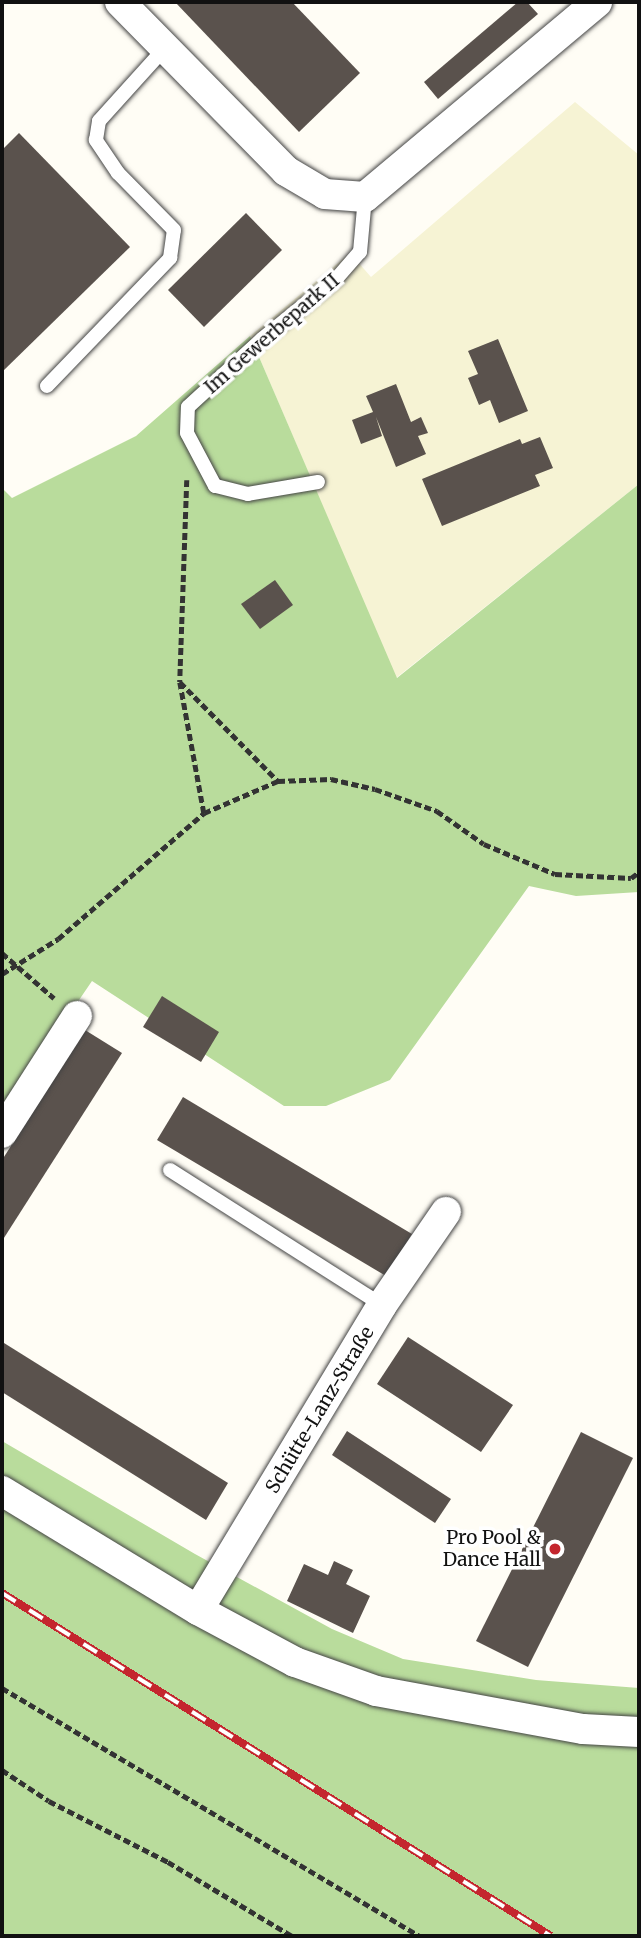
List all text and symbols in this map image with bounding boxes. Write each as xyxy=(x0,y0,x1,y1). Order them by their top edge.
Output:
street label: Im Gewerbepark II xyxy=(200,269,344,399)
street label: Schütte-Lanz-Straße xyxy=(261,1322,379,1498)
place label: Pro Pool & Dance Hall xyxy=(443,1527,541,1571)
marker: Pro Pool & Dance Hall xyxy=(547,1541,563,1557)

